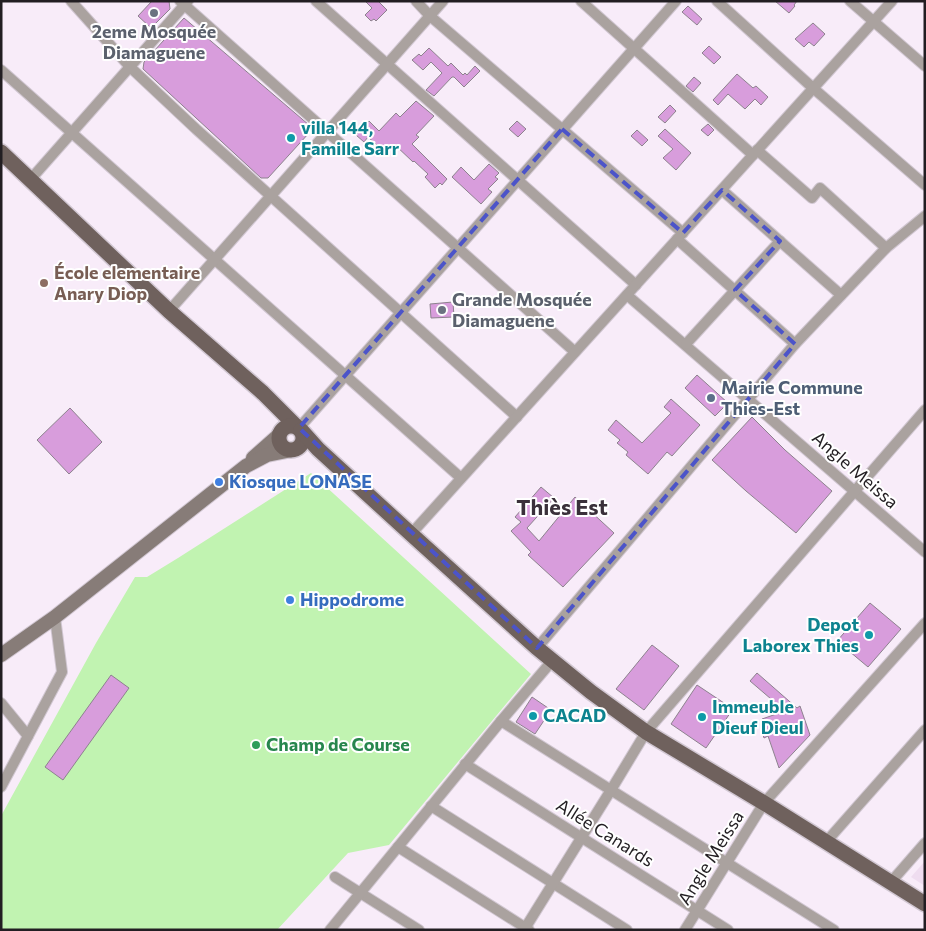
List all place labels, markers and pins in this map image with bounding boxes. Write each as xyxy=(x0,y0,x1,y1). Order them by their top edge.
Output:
marker: 2eme Mosquée Diamaguene xyxy=(148,7,160,19)
place label: 2eme Mosquée Diamaguene xyxy=(92,20,216,63)
place label: villa 144, Famille Sarr xyxy=(301,116,400,159)
marker: villa 144, Famille Sarr xyxy=(285,132,297,144)
place label: École elementaire Anary Diop xyxy=(54,261,200,304)
marker: École elementaire Anary Diop xyxy=(38,277,50,289)
place label: Grande Mosquée Diamaguene xyxy=(452,288,592,331)
marker: Grande Mosquée Diamaguene xyxy=(436,304,448,316)
place label: Mairie Commune Thies-Est xyxy=(721,376,863,419)
marker: Mairie Commune Thies-Est xyxy=(705,392,717,404)
place label: Kiosque LONASE xyxy=(229,470,372,492)
marker: Kiosque LONASE xyxy=(213,476,225,488)
place label: Hippodrome xyxy=(300,588,404,610)
marker: Hippodrome xyxy=(284,594,296,606)
place label: Depot Laborex Thies xyxy=(742,613,859,656)
marker: Depot Laborex Thies xyxy=(863,629,875,641)
place label: Immeuble Dieuf Dieul xyxy=(712,695,804,738)
place label: CACAD xyxy=(543,704,606,726)
marker: CACAD xyxy=(527,710,539,722)
marker: Immeuble Dieuf Dieul xyxy=(696,711,708,723)
place label: Champ de Course xyxy=(266,733,410,755)
marker: Champ de Course xyxy=(250,739,262,751)

